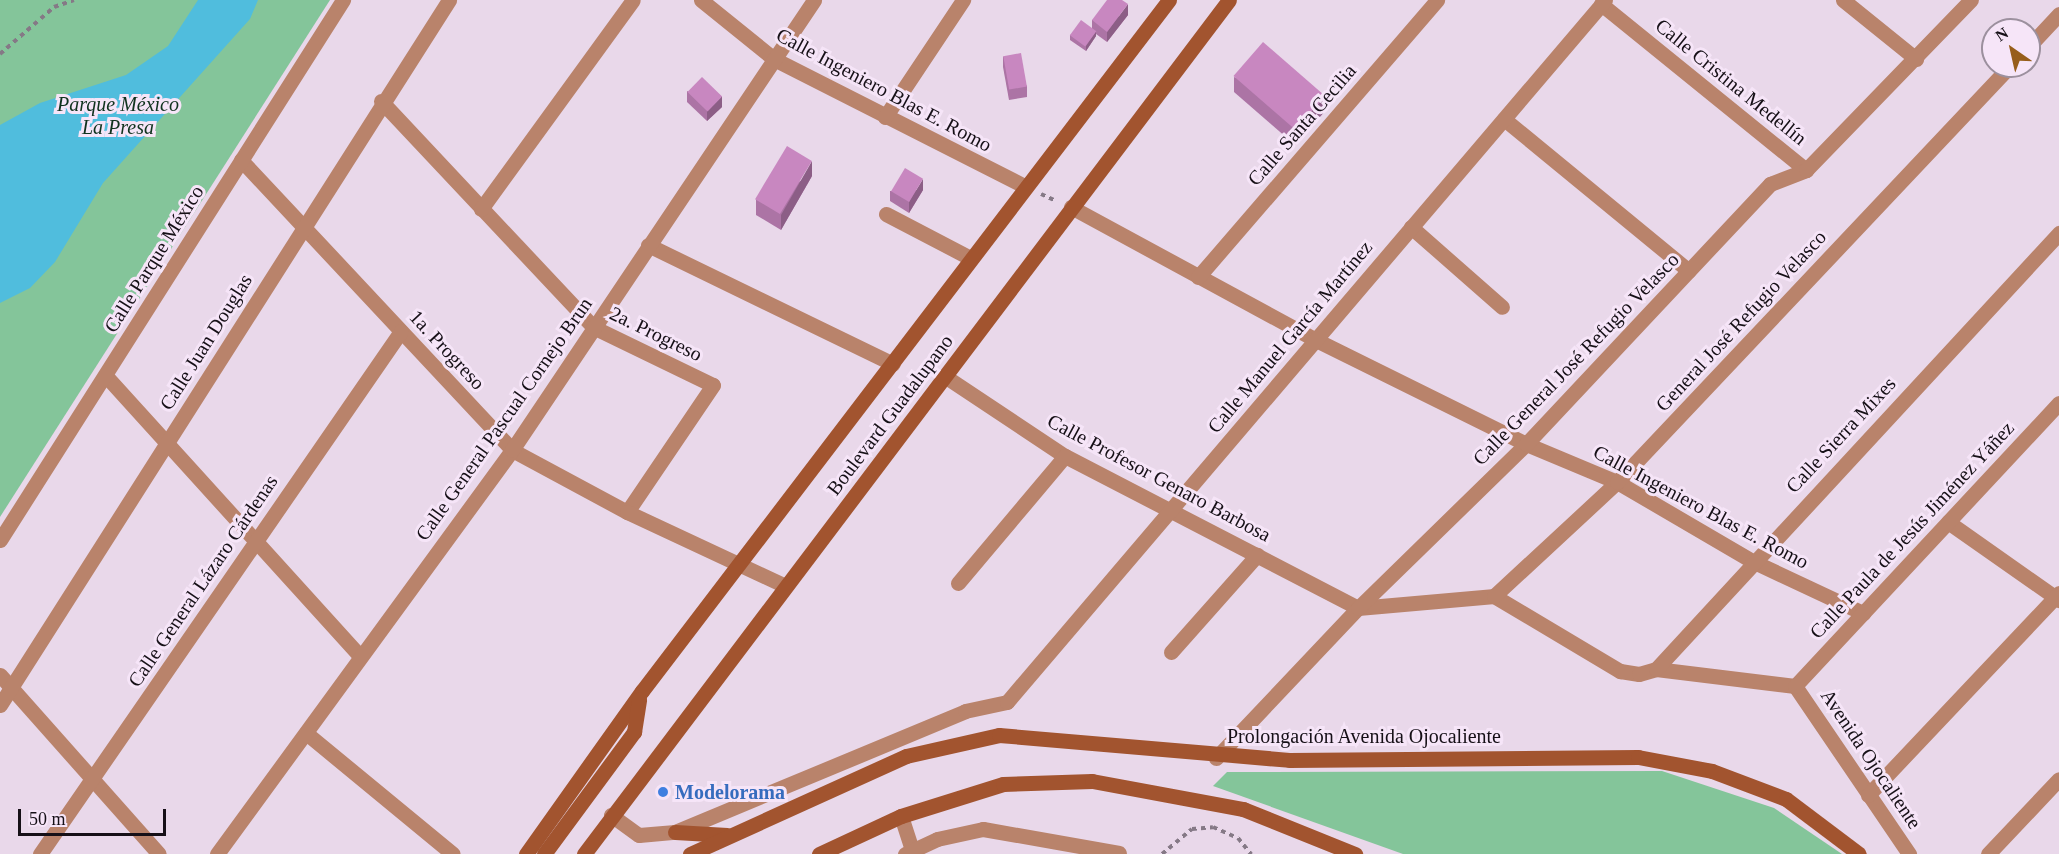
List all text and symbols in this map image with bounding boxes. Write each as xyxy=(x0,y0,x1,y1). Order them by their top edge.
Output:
street label: Calle Cristina Medellín xyxy=(1650,14,1812,150)
north arrow xyxy=(1981,18,2041,78)
street label: Calle Ingeniero Blas E. Romo xyxy=(772,23,996,157)
text: N xyxy=(1992,24,2011,45)
street label: Calle Santa Cecilia xyxy=(1243,59,1361,191)
park label: Parque México La Presa xyxy=(57,93,179,140)
street label: Calle Parque México xyxy=(99,181,209,337)
street label: General José Refugio Velasco xyxy=(1651,225,1831,417)
street label: Calle Manuel García Martínez xyxy=(1202,236,1378,438)
street label: Calle General José Refugio Velasco xyxy=(1468,248,1684,470)
street label: Calle Juan Douglas xyxy=(155,270,257,414)
street label: Calle General Pascual Cornejo Brun xyxy=(411,293,597,545)
street label: 2a. Progreso xyxy=(606,301,706,367)
street label: 1a. Progreso xyxy=(404,305,490,395)
street label: Boulevard Guadalupano xyxy=(822,330,958,500)
street label: Calle Sierra Mixes xyxy=(1781,372,1901,498)
street label: Calle Profesor Genaro Barbosa xyxy=(1043,409,1275,547)
street label: Calle Paula de Jesús Jiménez Yáñez xyxy=(1805,416,2019,644)
street label: Calle Ingeniero Blas E. Romo xyxy=(1589,440,1813,574)
street label: Calle General Lázaro Cárdenas xyxy=(123,470,283,692)
street label: Avenida Ojocaliente xyxy=(1815,685,1927,833)
street label: Prolongación Avenida Ojocaliente xyxy=(1226,724,1502,748)
place label: Modelorama xyxy=(675,780,785,804)
marker: Modelorama xyxy=(656,785,670,799)
scale bar xyxy=(21,797,170,835)
text: 50 m xyxy=(29,809,66,829)

